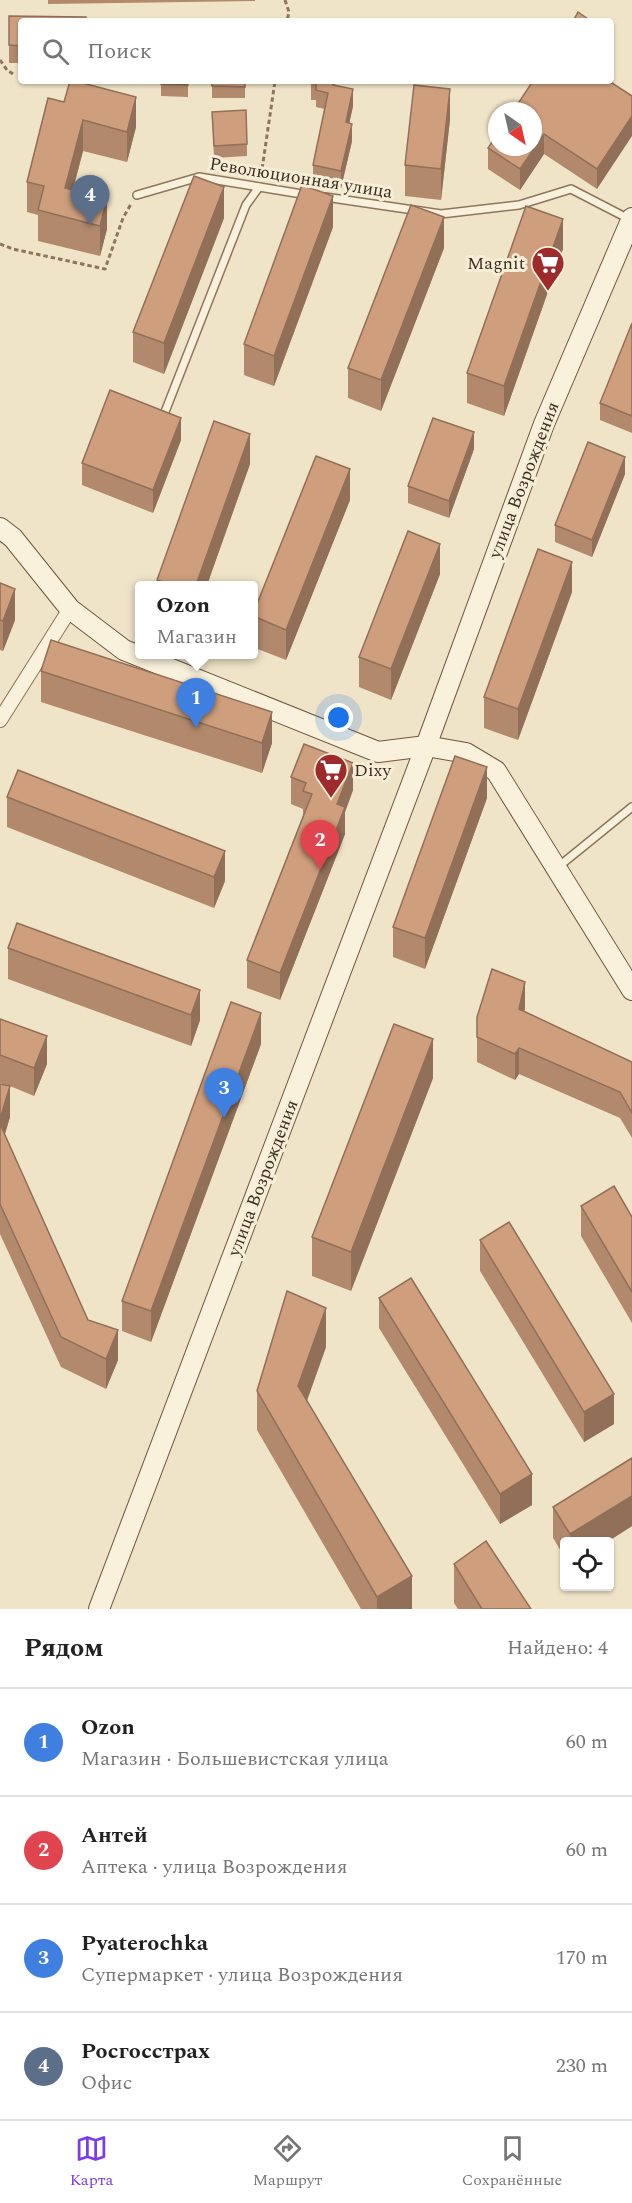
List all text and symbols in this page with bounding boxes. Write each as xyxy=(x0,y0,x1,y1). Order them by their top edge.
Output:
search box xyxy=(18,18,614,84)
icon: search xyxy=(39,35,72,68)
text: Поиск xyxy=(87,35,152,68)
north arrow xyxy=(488,102,542,156)
street label: Революционная улица xyxy=(208,150,395,206)
pin: 4 xyxy=(70,176,110,225)
supermarket icon: Magnit xyxy=(530,245,566,292)
place label: Magnit xyxy=(467,250,525,277)
street label: улица Возрождения xyxy=(481,398,566,563)
popup xyxy=(135,581,258,659)
text: Ozon xyxy=(156,589,210,622)
text: Магазин xyxy=(156,622,237,652)
pin: 1 xyxy=(176,678,216,728)
your location xyxy=(324,703,353,732)
supermarket icon: Dixy xyxy=(313,752,349,799)
place label: Dixy xyxy=(354,757,393,784)
pin: 2 xyxy=(300,820,340,870)
pin: 3 xyxy=(204,1068,244,1118)
street label: улица Возрождения xyxy=(220,1096,305,1261)
map controls xyxy=(560,1537,614,1591)
button: locate xyxy=(560,1537,614,1591)
text: Рядом xyxy=(24,1628,104,1668)
text: Найдено: 4 xyxy=(507,1633,608,1663)
text: Ozon xyxy=(81,1711,135,1744)
text: 1 xyxy=(38,1727,49,1757)
text: 60 m xyxy=(566,1727,608,1757)
text: Магазин · Большевистская улица xyxy=(81,1744,388,1774)
text: Антей xyxy=(81,1819,148,1852)
text: 2 xyxy=(38,1835,49,1865)
text: 60 m xyxy=(566,1835,608,1865)
text: Аптека · улица Возрождения xyxy=(81,1852,347,1882)
text: Pyaterochka xyxy=(81,1927,208,1960)
text: 3 xyxy=(38,1943,49,1973)
text: 170 m xyxy=(556,1943,608,1973)
text: Супермаркет · улица Возрождения xyxy=(81,1960,403,1990)
text: Росгосстрах xyxy=(81,2035,210,2068)
text: 4 xyxy=(38,2051,49,2081)
text: 230 m xyxy=(556,2051,608,2081)
text: Офис xyxy=(81,2068,132,2098)
tab: Карта xyxy=(70,2132,113,2192)
tab: Маршрут xyxy=(253,2132,322,2192)
tab: Сохранённые xyxy=(462,2132,562,2192)

